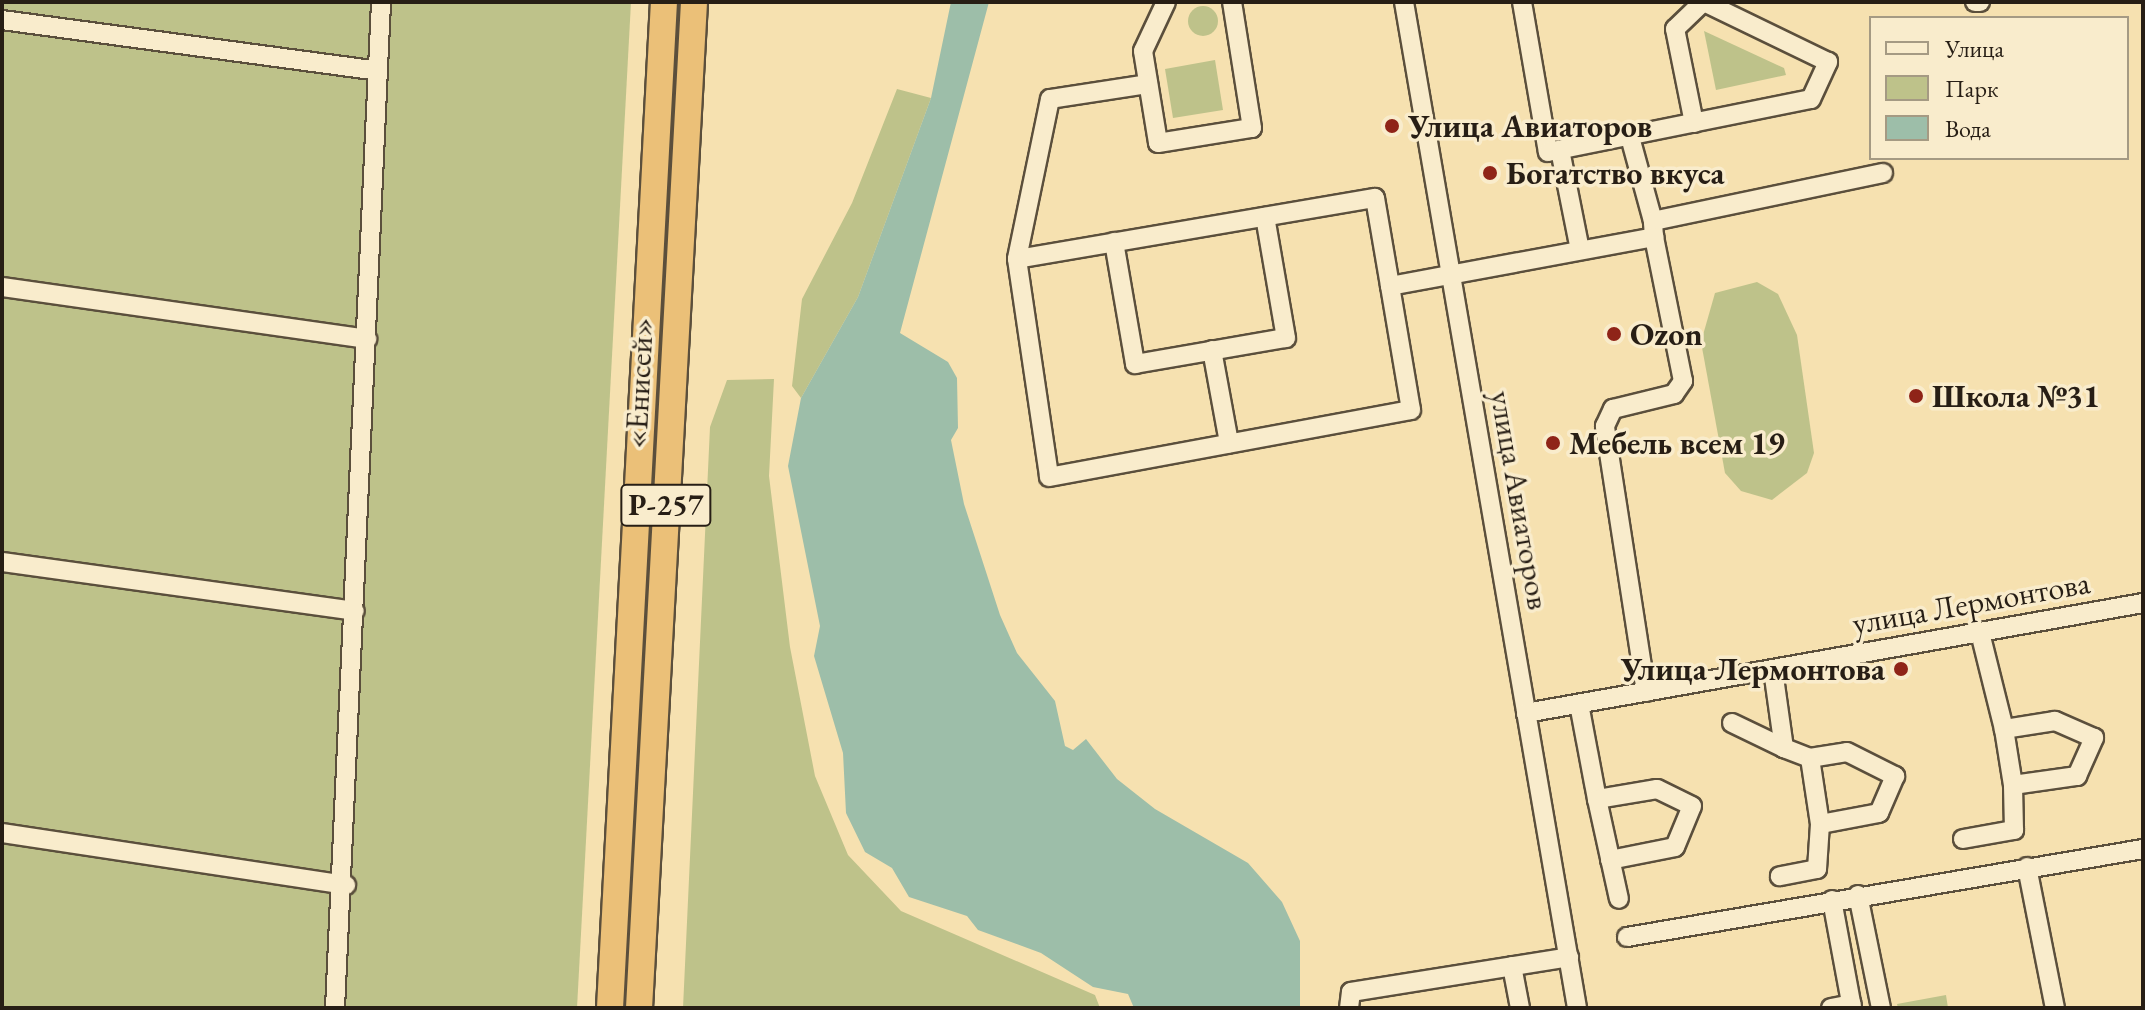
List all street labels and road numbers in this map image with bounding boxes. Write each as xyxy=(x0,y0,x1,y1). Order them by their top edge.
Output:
street label: «Енисей» xyxy=(616,316,662,450)
street label: улица Авиаторов xyxy=(1482,388,1558,612)
road number: Р-257 xyxy=(620,479,712,531)
street label: улица Лермонтова xyxy=(1849,563,2093,643)

